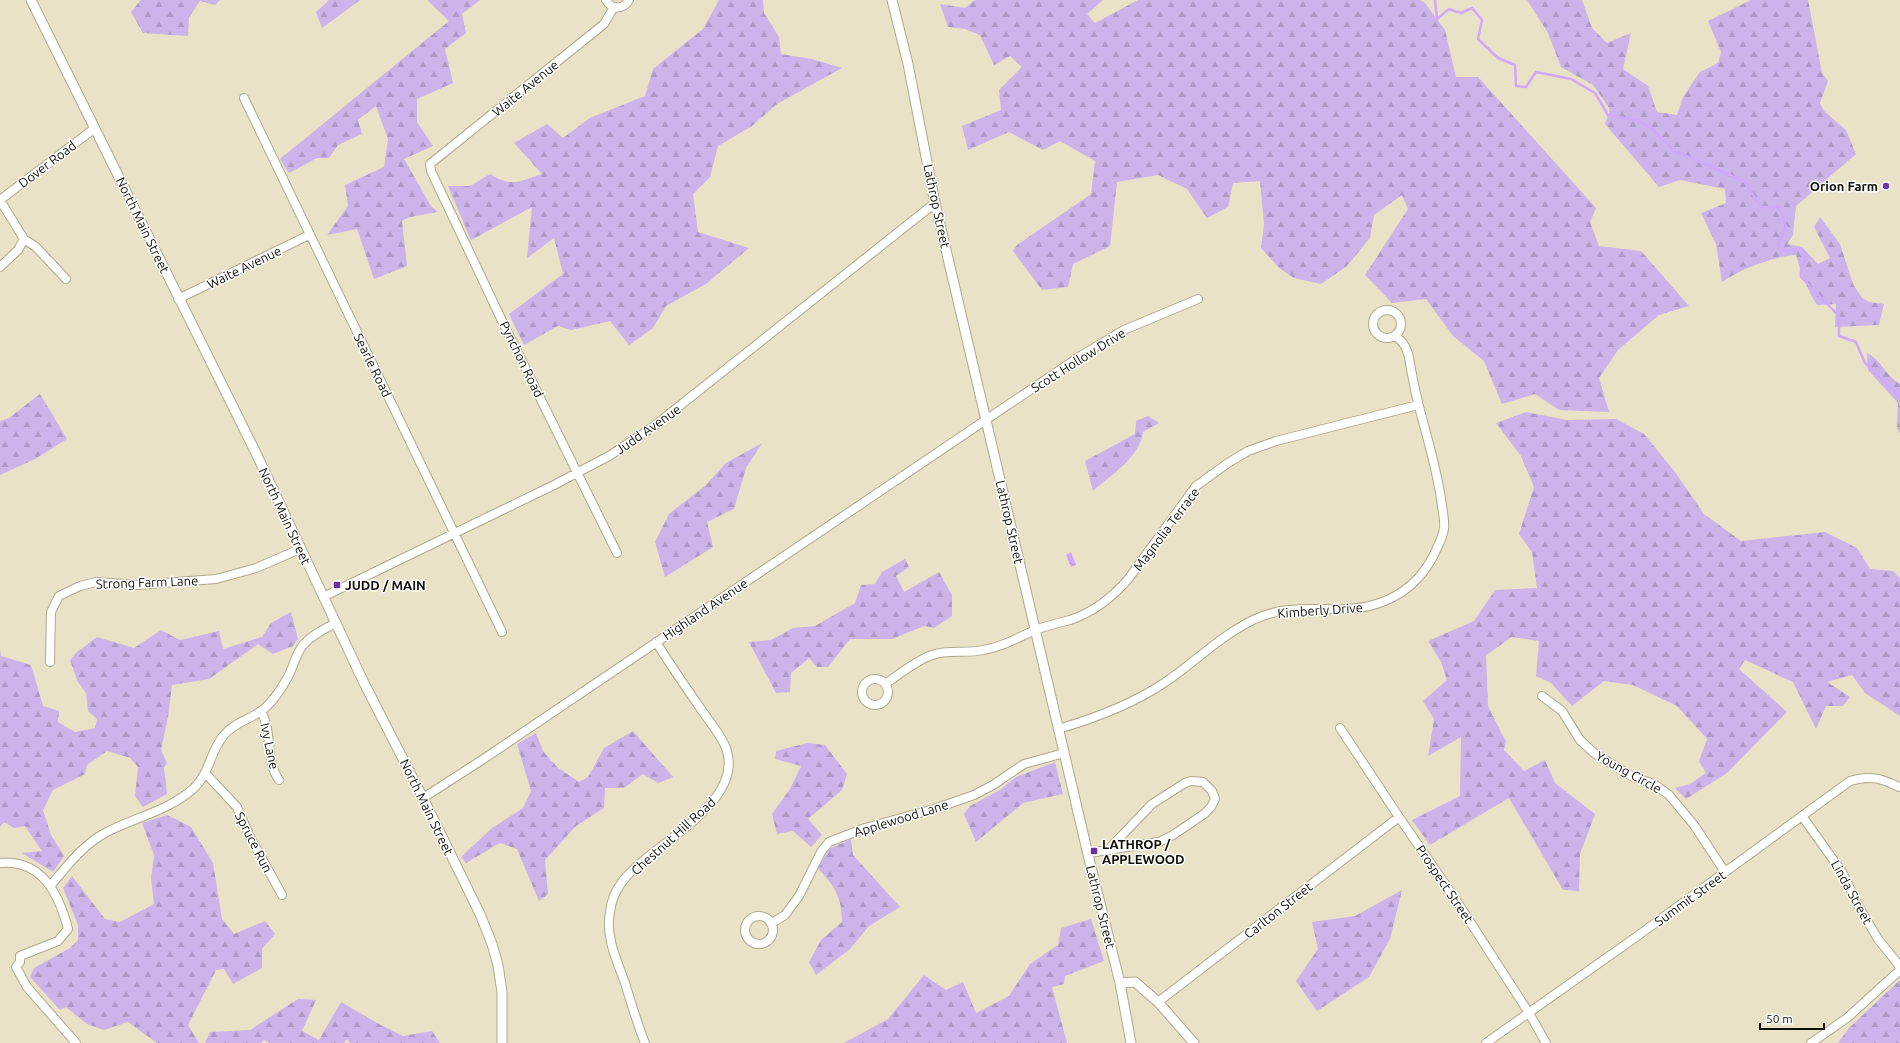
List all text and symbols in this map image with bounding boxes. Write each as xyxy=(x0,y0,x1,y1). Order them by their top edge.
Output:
street label: Waite Avenue xyxy=(489,57,561,119)
street label: Dover Road xyxy=(16,138,78,190)
street label: Lathrop Street xyxy=(921,163,953,249)
street label: North Main Street xyxy=(114,175,172,275)
place label: Orion Farm xyxy=(1810,179,1878,193)
marker: Orion Farm xyxy=(1881,181,1891,191)
street label: Waite Avenue xyxy=(205,243,283,291)
street label: Pynchon Road xyxy=(498,319,546,399)
street label: Scott Hollow Drive xyxy=(1028,325,1128,395)
street label: Searle Road xyxy=(352,331,394,399)
street label: Judd Avenue xyxy=(613,402,683,456)
street label: North Main Street xyxy=(256,465,314,567)
street label: Lathrop Street xyxy=(994,479,1026,565)
street label: Magnolia Terrace xyxy=(1130,485,1202,573)
street label: Strong Farm Lane xyxy=(96,573,198,591)
street label: Highland Avenue xyxy=(660,576,750,642)
place label: JUDD / MAIN xyxy=(345,578,426,592)
marker: JUDD / MAIN xyxy=(332,580,342,590)
street label: Kimberly Drive xyxy=(1277,600,1363,620)
street label: Ivy Lane xyxy=(258,722,282,770)
street label: Young Circle xyxy=(1594,748,1664,796)
street label: North Main Street xyxy=(398,757,456,857)
street label: Chestnut Hill Road xyxy=(628,795,718,877)
street label: Applewood Lane xyxy=(852,797,950,839)
street label: Spruce Run xyxy=(233,809,275,875)
place label: LATHROP / APPLEWOOD xyxy=(1102,837,1185,866)
street label: Prospect Street xyxy=(1414,842,1476,926)
marker: LATHROP / APPLEWOOD xyxy=(1089,846,1099,856)
street label: Linda Street xyxy=(1829,858,1875,926)
street label: Lathrop Street xyxy=(1084,864,1118,950)
street label: Summit Street xyxy=(1652,868,1728,928)
street label: Carlton Street xyxy=(1241,879,1315,941)
scale bar xyxy=(1760,1005,1824,1031)
text: 50 m xyxy=(1766,1012,1793,1025)

